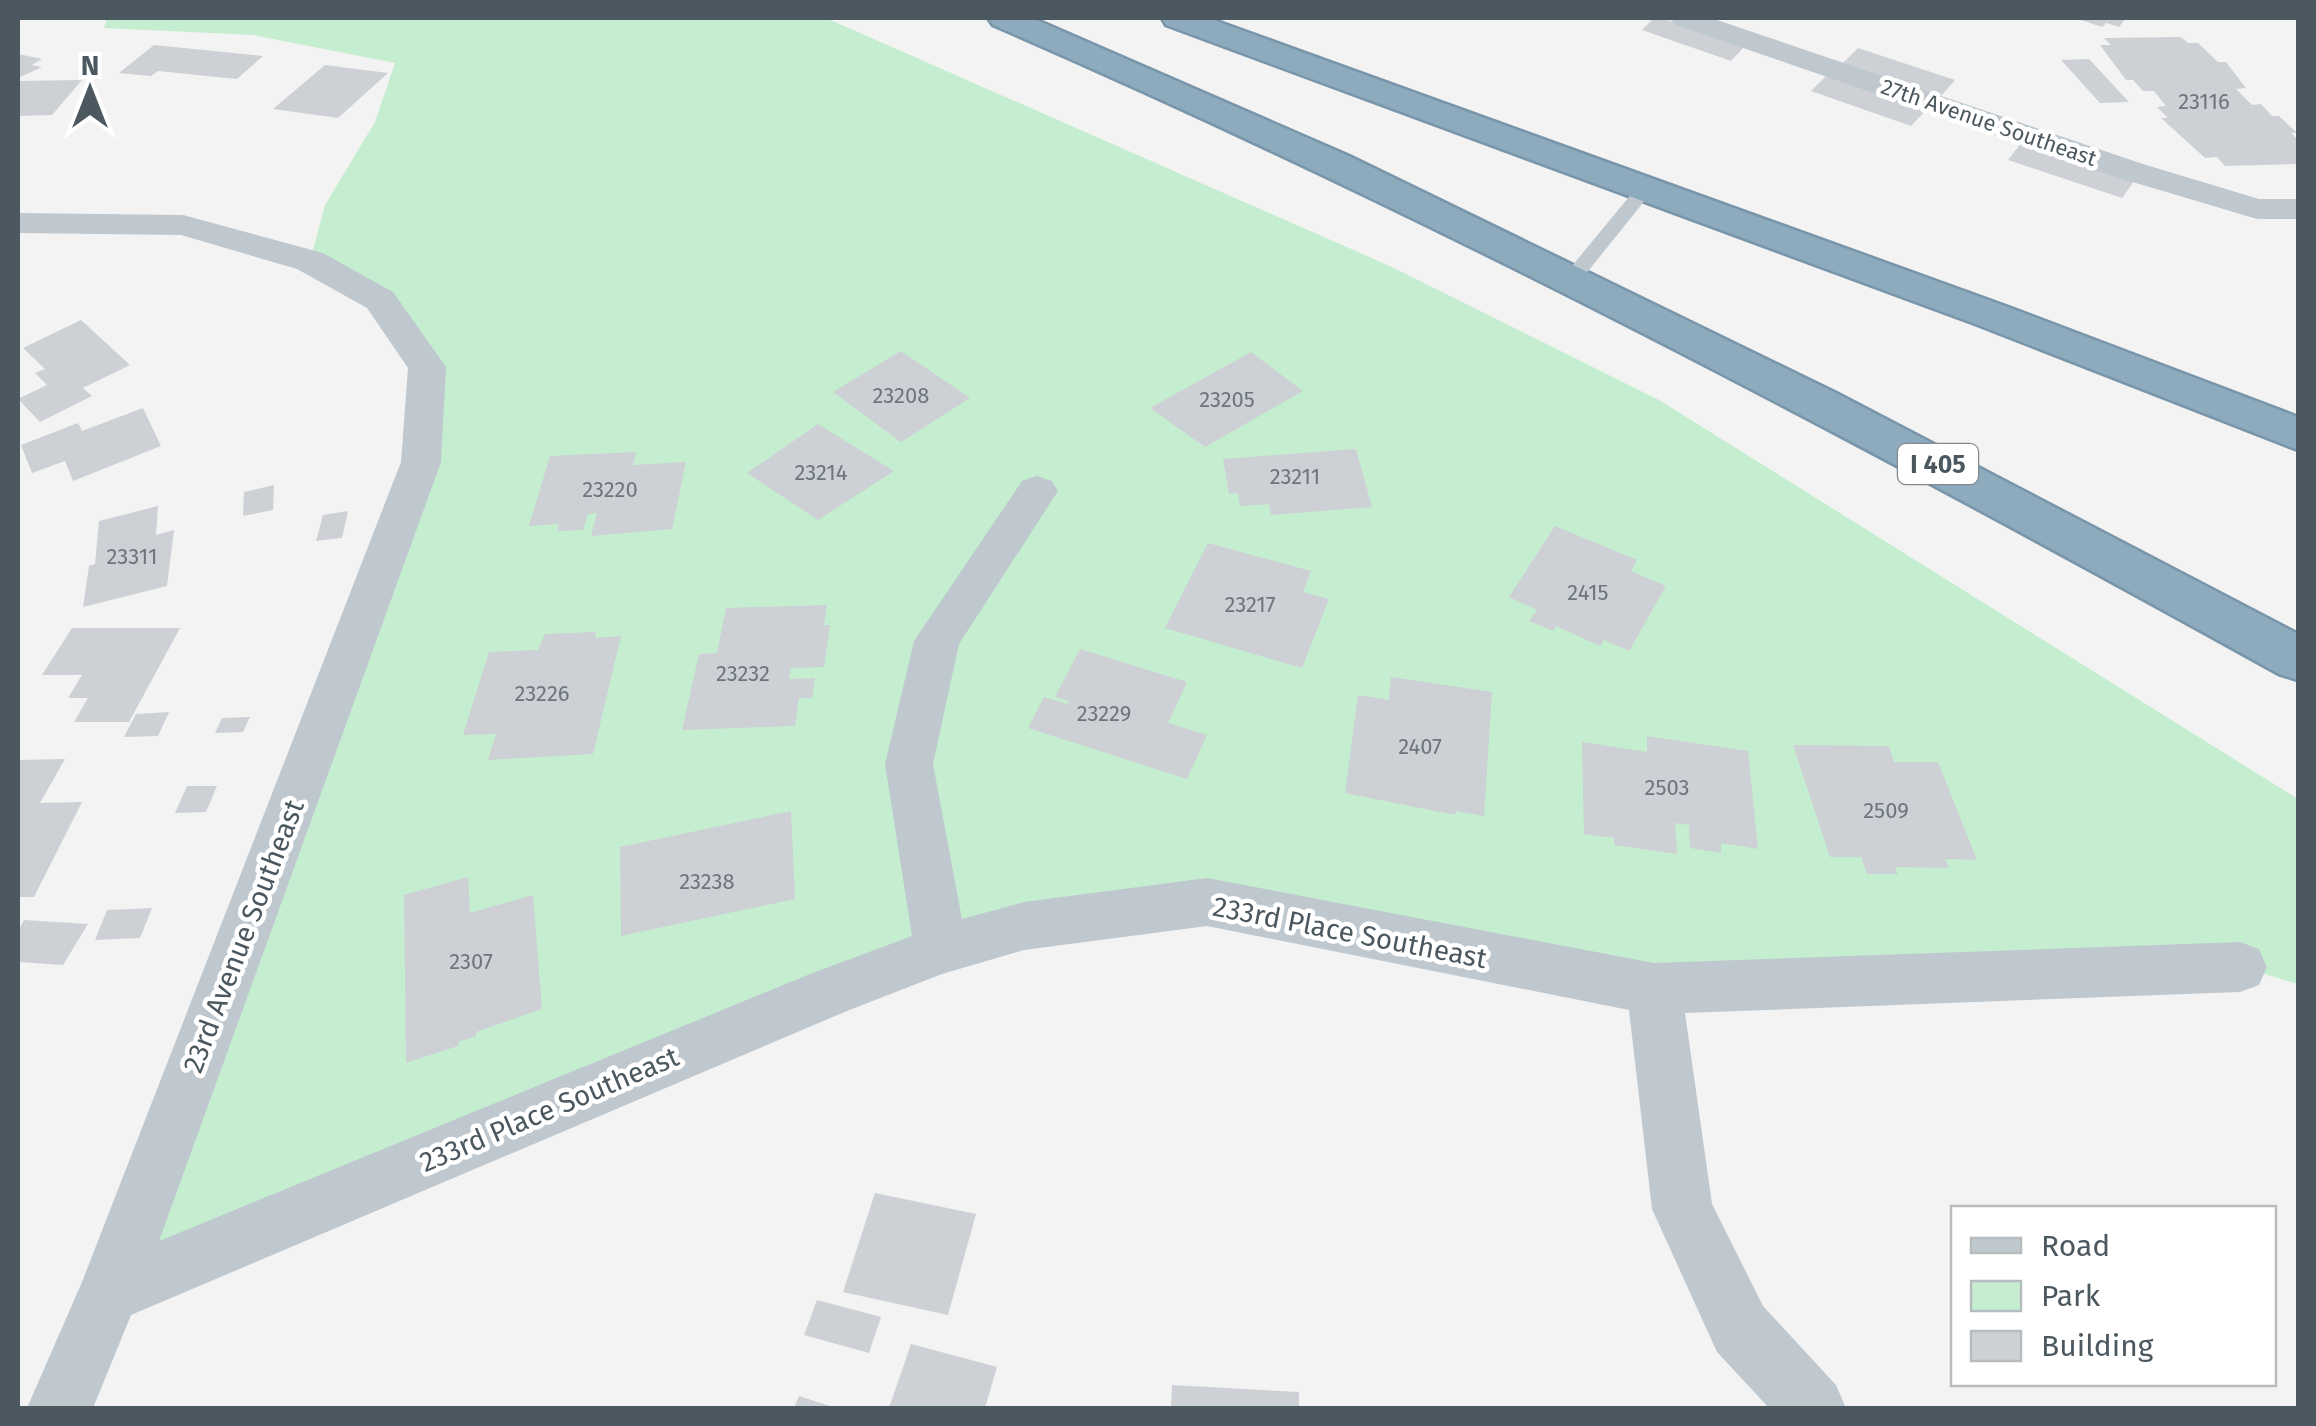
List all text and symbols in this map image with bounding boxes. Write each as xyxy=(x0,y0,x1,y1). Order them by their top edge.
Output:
north arrow xyxy=(40,40,140,140)
text: N xyxy=(81,49,99,82)
street label: 27th Avenue Southeast xyxy=(1878,73,2100,172)
house number: 23116 xyxy=(2178,88,2230,115)
house number: 23208 xyxy=(873,382,929,409)
house number: 23205 xyxy=(1199,386,1255,413)
road number: I 405 xyxy=(1898,444,1978,484)
house number: 23214 xyxy=(794,459,848,486)
house number: 23211 xyxy=(1270,463,1320,490)
house number: 23220 xyxy=(582,476,638,503)
house number: 23311 xyxy=(107,543,157,570)
house number: 2415 xyxy=(1567,579,1609,606)
house number: 23217 xyxy=(1224,591,1276,618)
house number: 23232 xyxy=(716,660,770,687)
house number: 23226 xyxy=(514,680,570,707)
house number: 23229 xyxy=(1077,700,1131,727)
house number: 2407 xyxy=(1398,733,1442,760)
house number: 2503 xyxy=(1645,774,1689,801)
street label: 23rd Avenue Southeast xyxy=(176,794,311,1077)
house number: 2509 xyxy=(1863,797,1909,824)
house number: 23238 xyxy=(679,868,735,895)
street label: 233rd Place Southeast xyxy=(1210,890,1490,975)
house number: 2307 xyxy=(449,948,493,975)
street label: 233rd Place Southeast xyxy=(415,1040,684,1179)
legend xyxy=(1951,1206,2276,1386)
text: Road xyxy=(2041,1228,2110,1264)
text: Park xyxy=(2041,1278,2101,1314)
text: Building xyxy=(2041,1328,2154,1364)

